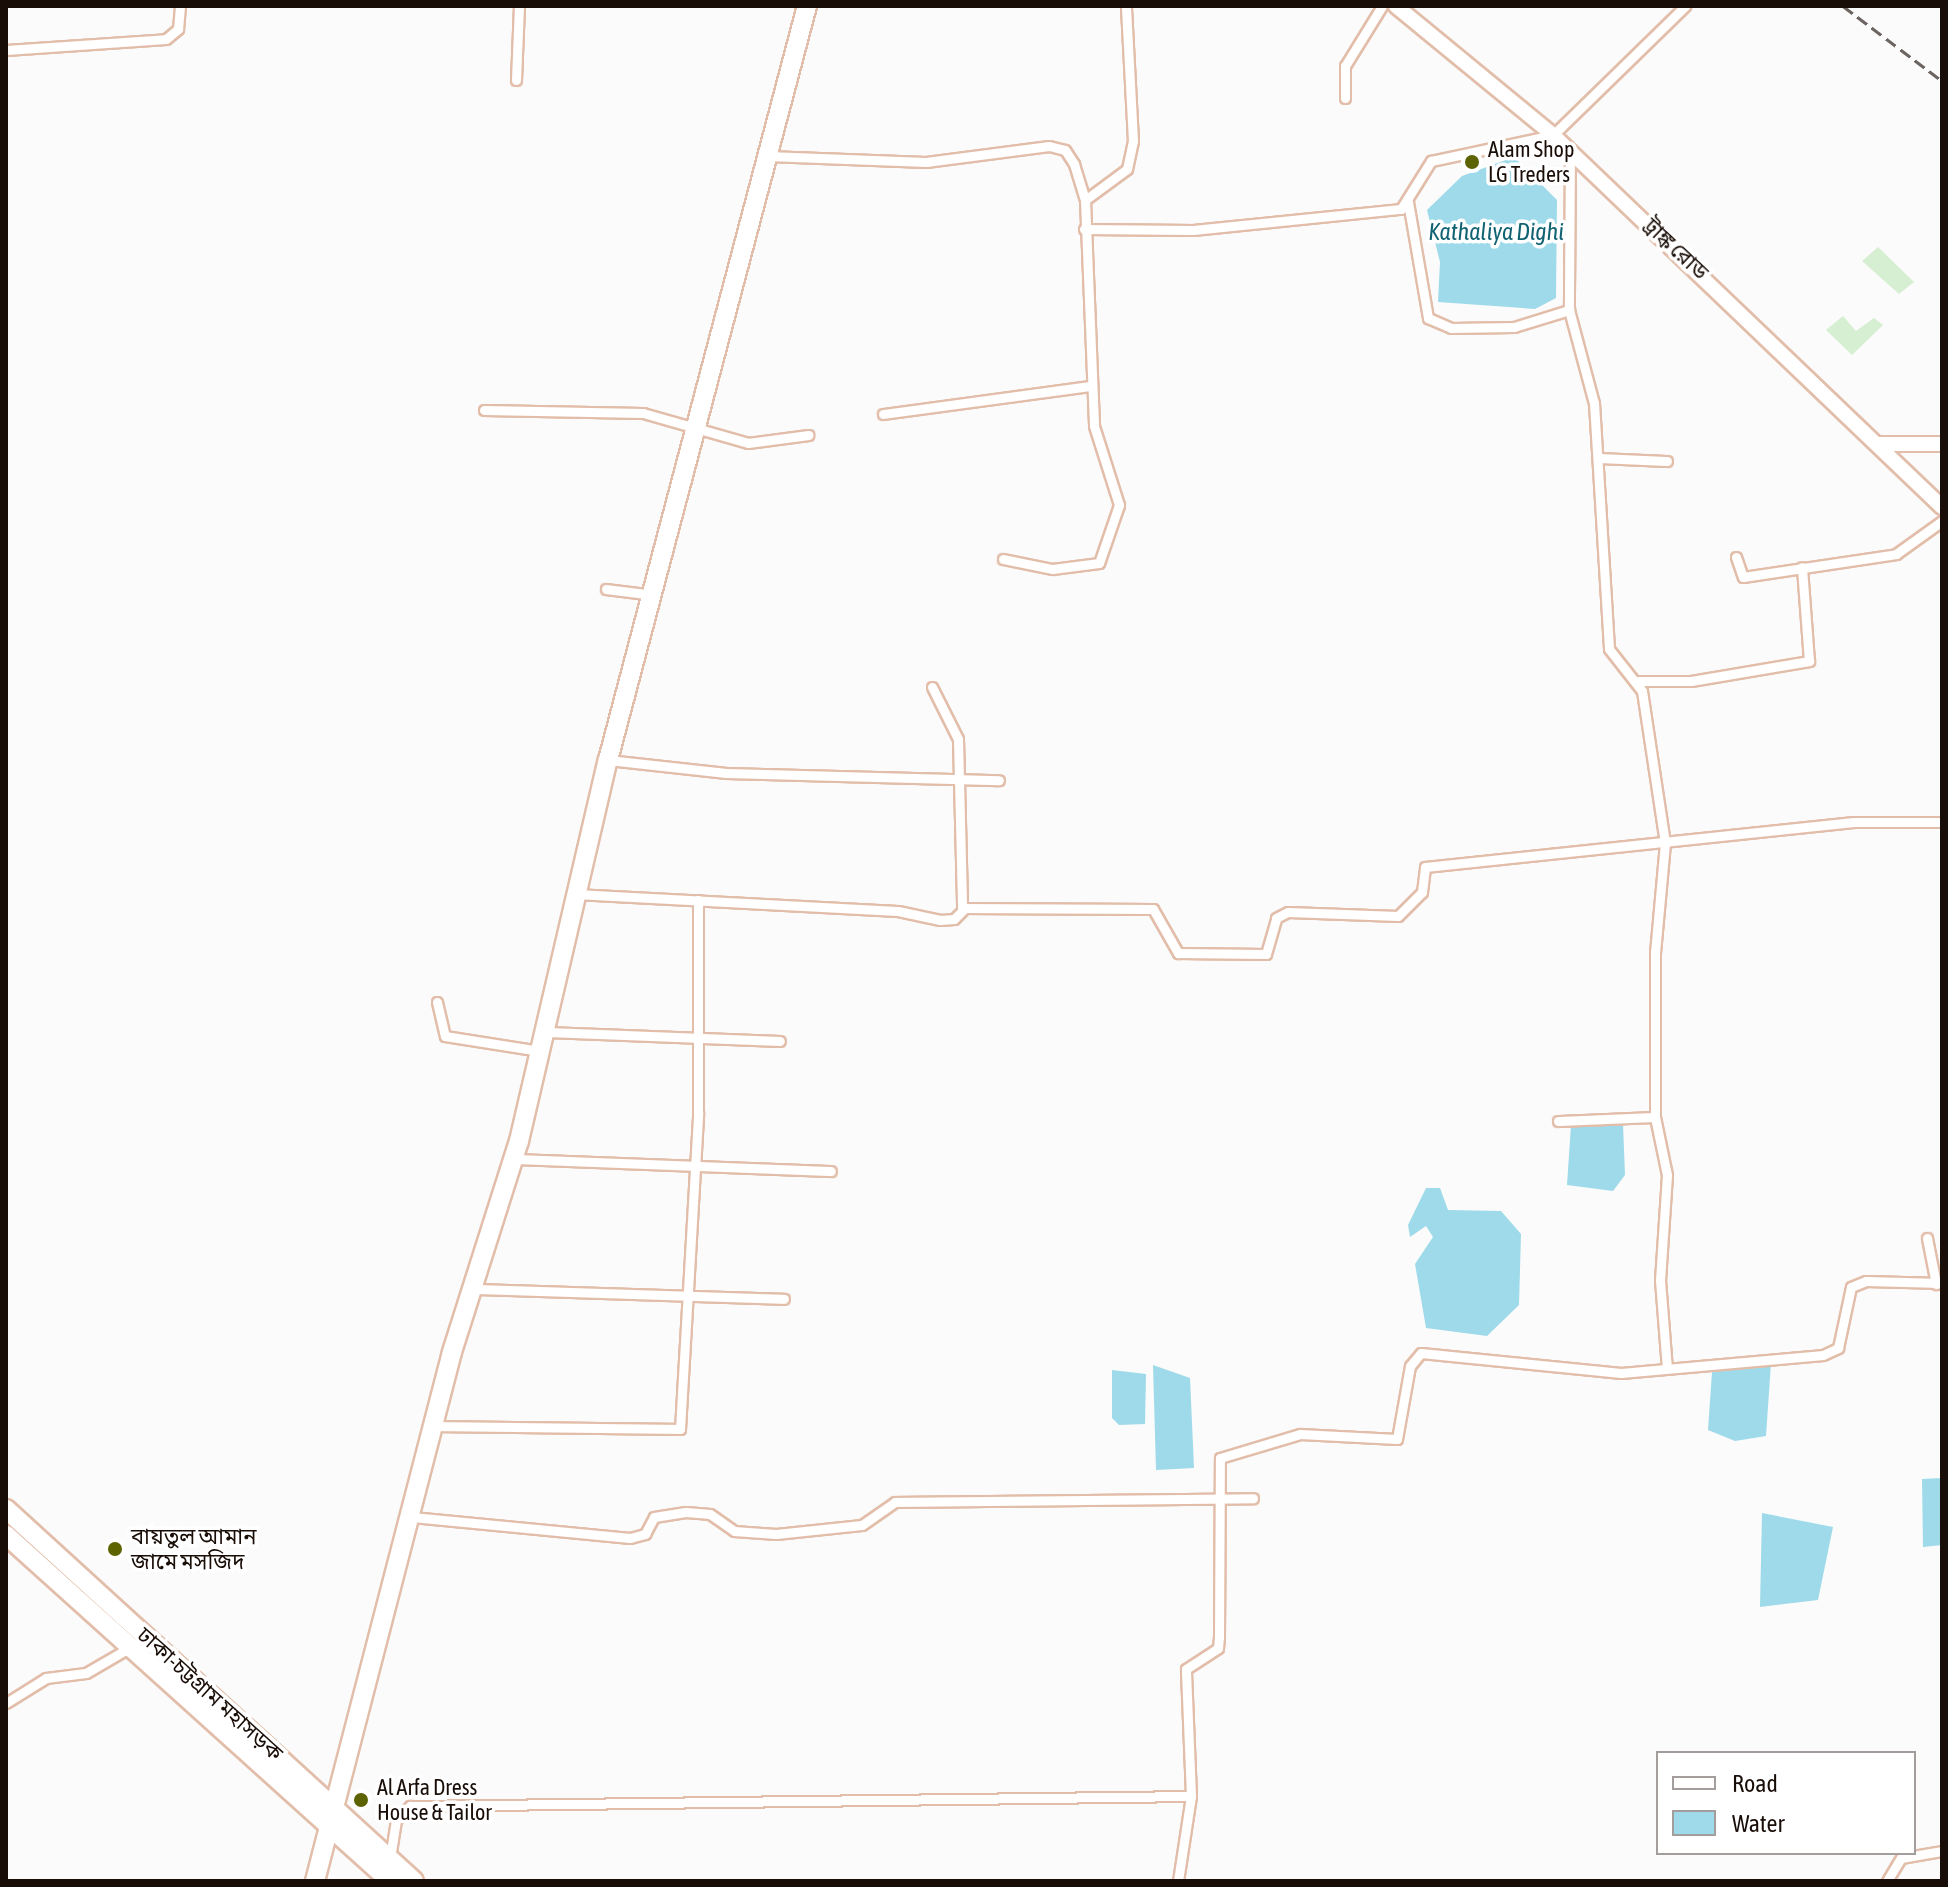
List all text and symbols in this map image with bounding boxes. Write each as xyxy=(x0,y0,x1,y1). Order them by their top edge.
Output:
place label: Alam Shop LG Treders xyxy=(1488,136,1574,188)
marker: Alam Shop LG Treders xyxy=(1463,153,1481,171)
street label: ট্রাঙ্ক রোড xyxy=(1638,212,1714,286)
water label: Kathaliya Dighi xyxy=(1428,218,1564,246)
place label: বায়তুল আমান জামে মসজিদ xyxy=(131,1523,256,1574)
marker: বায়তুল আমান জামে মসজিদ xyxy=(106,1540,124,1558)
street label: ঢাকা-চট্টগ্রাম মহাসড়ক xyxy=(132,1622,288,1766)
legend xyxy=(1656,1751,1916,1855)
text: Road xyxy=(1732,1770,1778,1797)
place label: Al Arfa Dress House & Tailor xyxy=(377,1774,492,1826)
marker: Al Arfa Dress House & Tailor xyxy=(352,1791,370,1809)
text: Water xyxy=(1732,1810,1785,1837)

